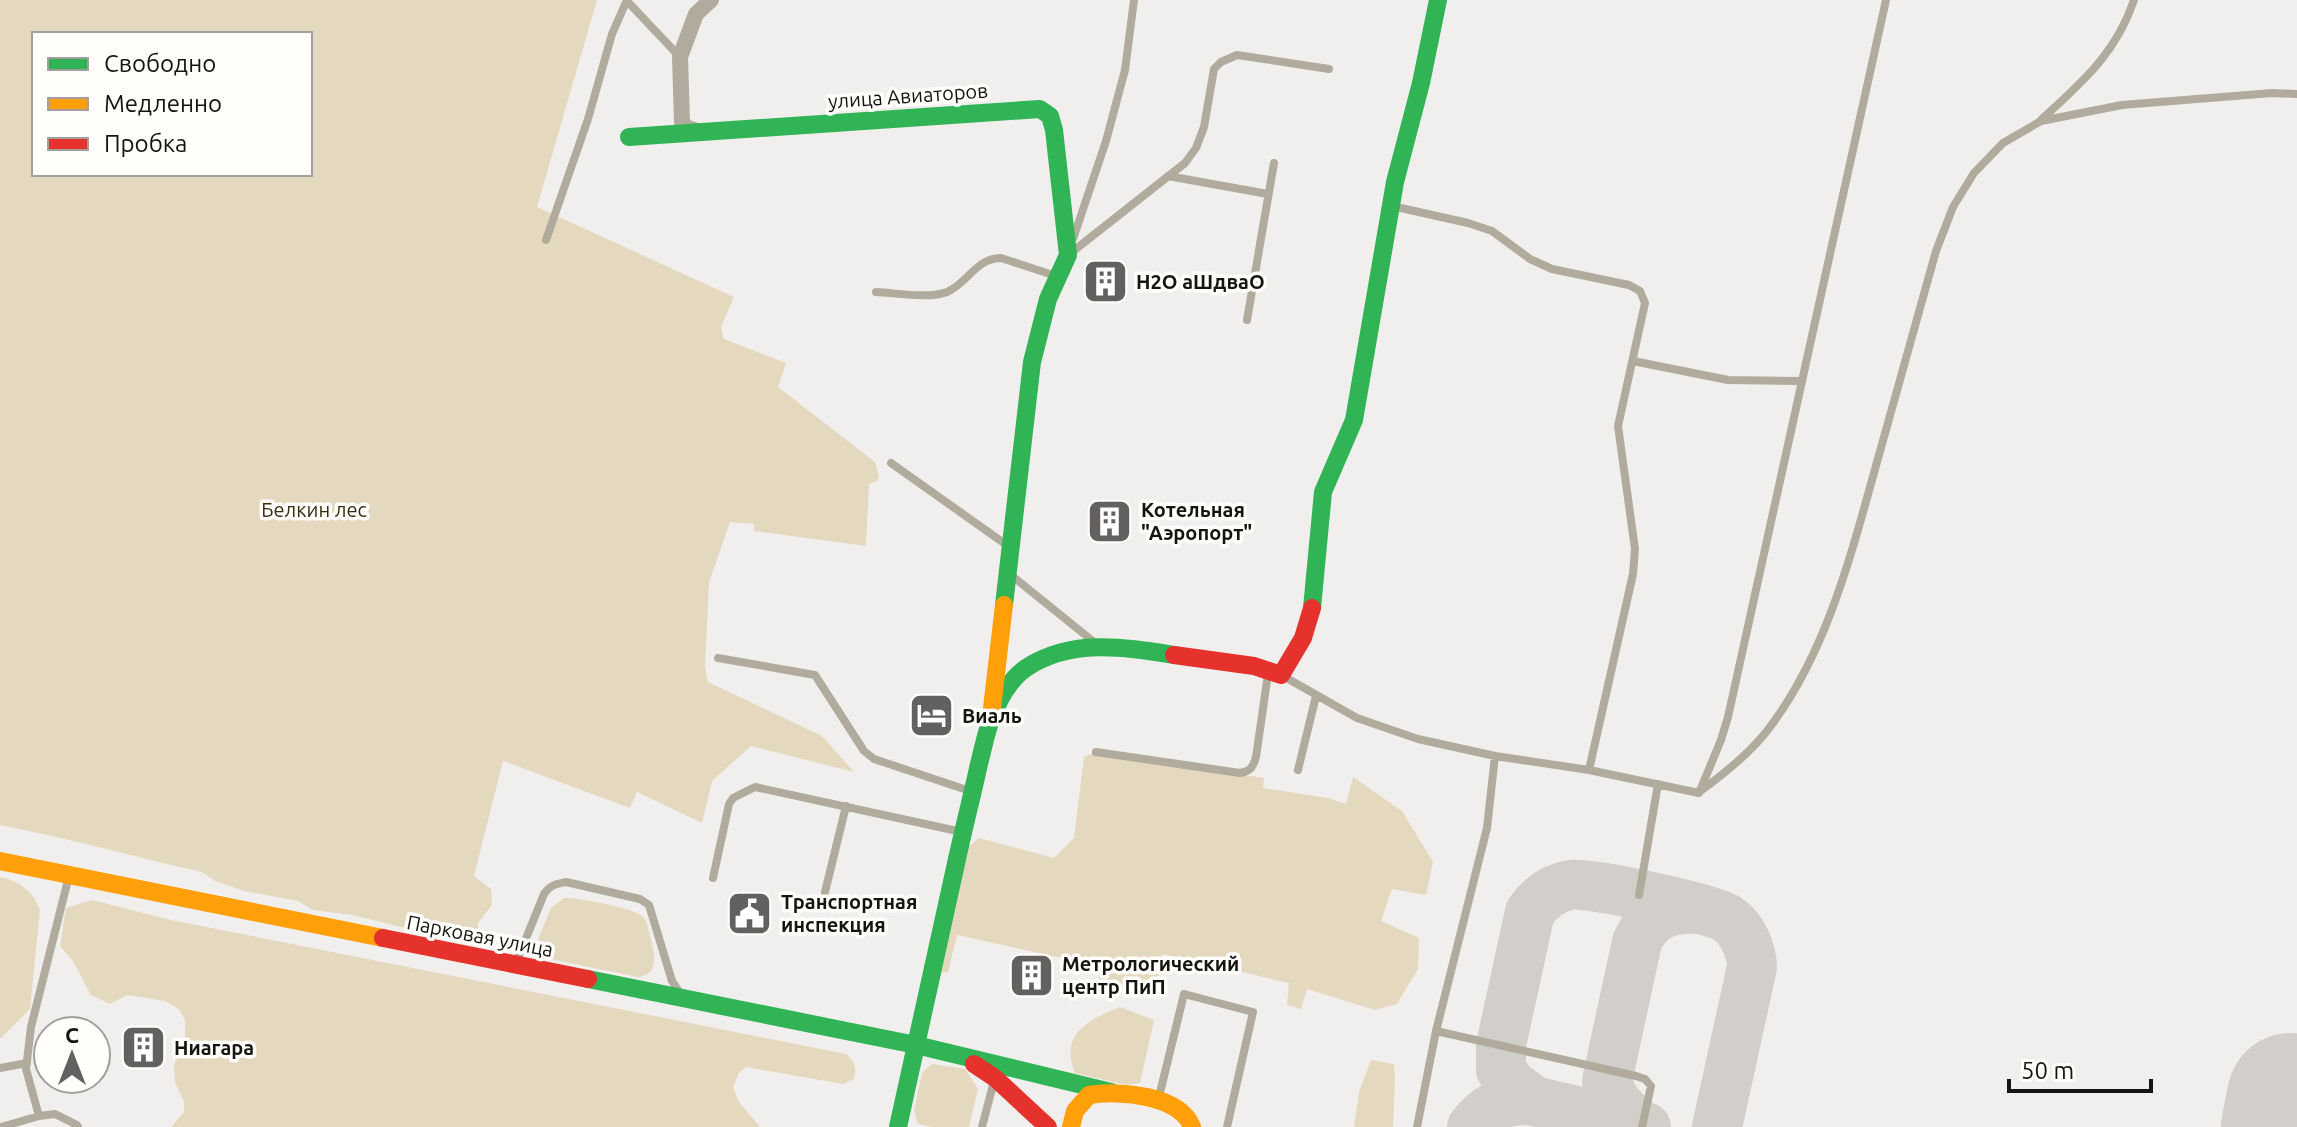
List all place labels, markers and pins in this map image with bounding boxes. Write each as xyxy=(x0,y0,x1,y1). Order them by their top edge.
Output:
building icon: H2O аШдваО xyxy=(1081,258,1129,306)
place label: H2O аШдваО xyxy=(1136,270,1265,293)
building icon: Котельная "Аэропорт" xyxy=(1086,497,1134,545)
place label: Котельная "Аэропорт" xyxy=(1141,498,1252,544)
hotel icon: Виаль xyxy=(907,692,955,740)
place label: Виаль xyxy=(962,704,1022,727)
public building icon: Транспортная инспекция xyxy=(726,890,774,938)
place label: Транспортная инспекция xyxy=(781,890,917,936)
building icon: Метрологический центр ПиП xyxy=(1007,951,1055,999)
place label: Метрологический центр ПиП xyxy=(1062,952,1239,998)
building icon: Ниагара xyxy=(119,1024,167,1072)
place label: Ниагара xyxy=(174,1036,254,1059)

